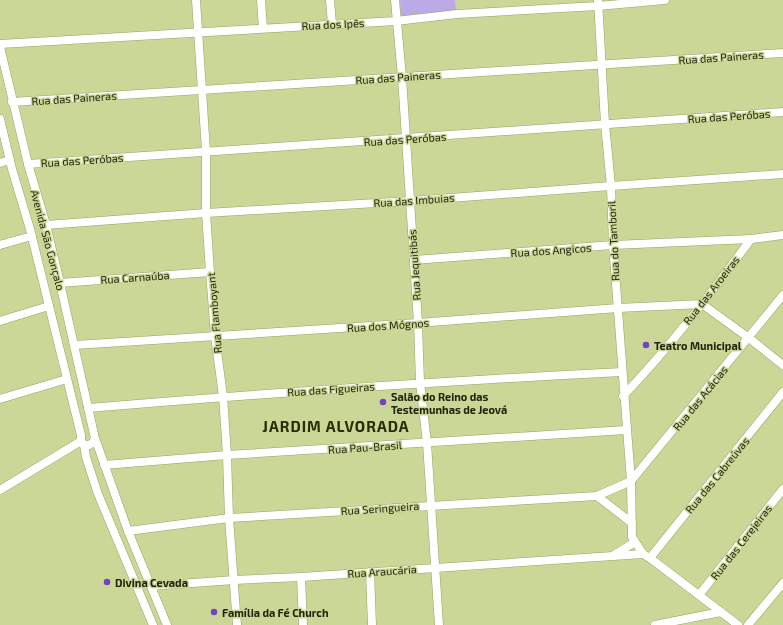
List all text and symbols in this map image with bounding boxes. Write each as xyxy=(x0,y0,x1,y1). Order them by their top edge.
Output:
street label: Rua dos Ipês xyxy=(301,16,365,32)
street label: Rua das Paineras xyxy=(678,48,765,66)
street label: Rua das Paineras xyxy=(355,68,442,86)
street label: Rua das Paineras xyxy=(31,89,118,107)
street label: Rua das Peróbas xyxy=(687,107,771,125)
street label: Rua das Peróbas xyxy=(363,130,447,148)
street label: Rua das Peróbas xyxy=(40,151,124,169)
street label: Avenida São Gonçalo xyxy=(27,188,68,292)
street label: Rua das Imbuias xyxy=(373,191,455,209)
street label: Rua do Tamboril xyxy=(604,200,622,281)
street label: Rua Jequitibás xyxy=(405,229,423,301)
street label: Rua dos Angicos xyxy=(510,241,592,259)
street label: Rua das Aroeiras xyxy=(680,253,742,327)
street label: Rua Carnaúba xyxy=(100,268,170,286)
street label: Rua Flamboyant xyxy=(204,272,224,354)
street label: Rua dos Mógnos xyxy=(346,316,430,334)
place label: Teatro Municipal xyxy=(654,339,742,352)
marker: Teatro Municipal xyxy=(641,340,651,350)
street label: Rua das Acácias xyxy=(670,363,730,433)
street label: Rua das Figueiras xyxy=(287,379,376,399)
place label: Salão do Reino das Testemunhas de Jeová xyxy=(391,390,507,416)
marker: Salão do Reino das Testemunhas de Jeová xyxy=(378,397,388,407)
district label: JARDIM ALVORADA xyxy=(262,417,410,435)
street label: Rua das Cabreúvas xyxy=(682,434,752,516)
street label: Rua Pau-Brasil xyxy=(328,438,403,456)
street label: Rua Seringueira xyxy=(340,499,420,517)
street label: Rua das Cerejeiras xyxy=(708,502,775,583)
street label: Rua Araucária xyxy=(347,562,417,580)
place label: Divina Cevada xyxy=(115,576,188,589)
marker: Divina Cevada xyxy=(102,577,112,587)
place label: Família da Fé Church xyxy=(222,606,329,619)
marker: Família da Fé Church xyxy=(209,607,219,617)

